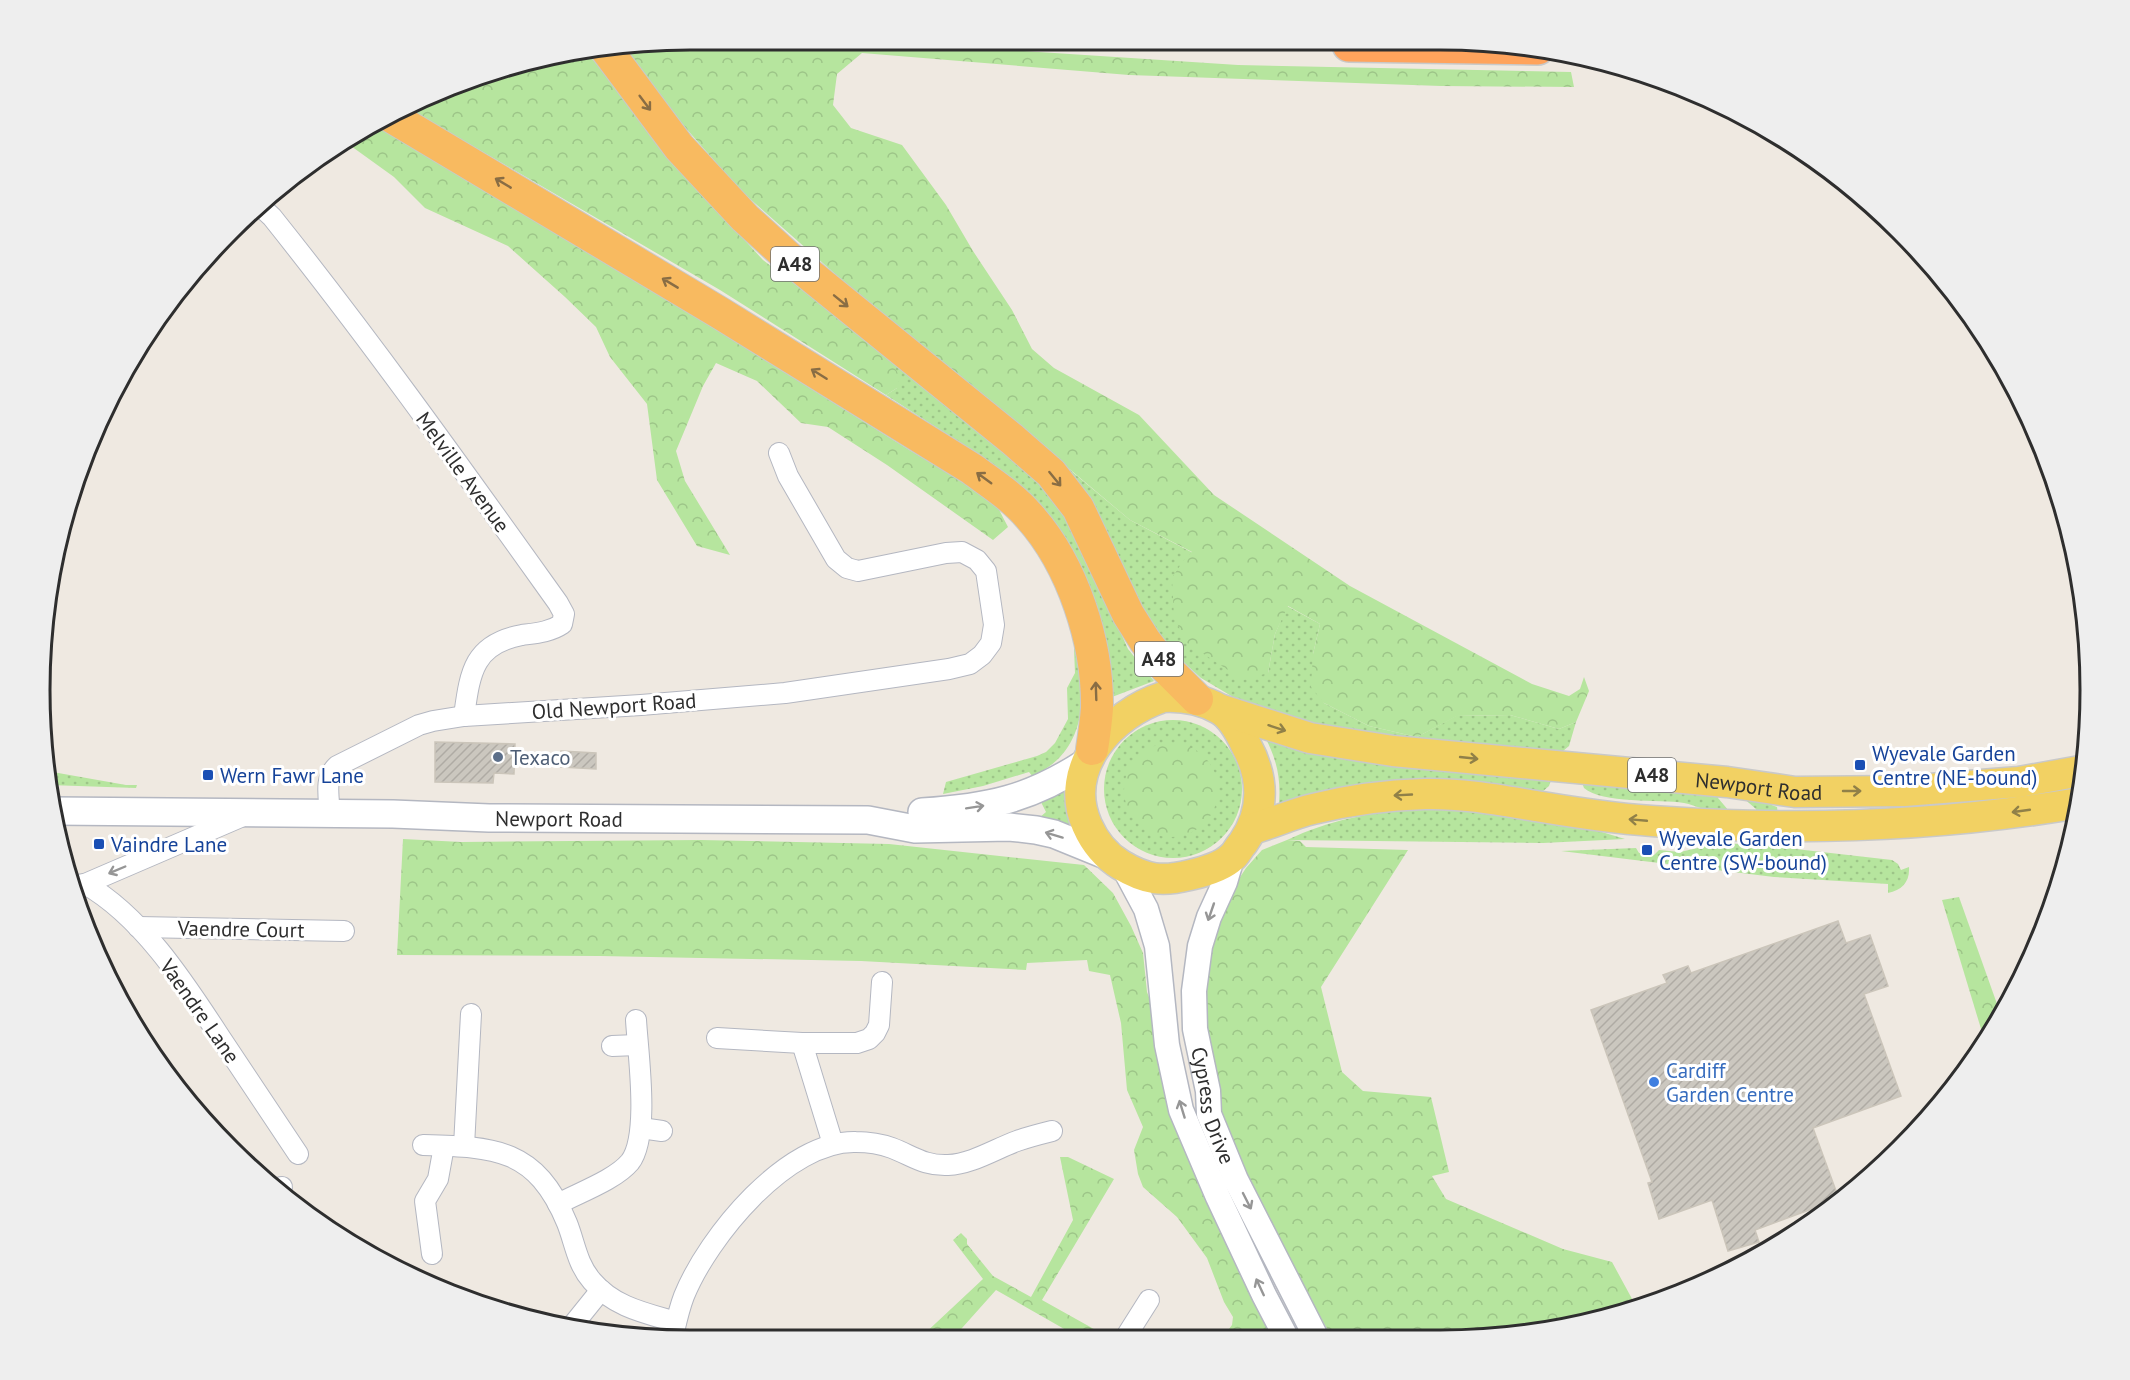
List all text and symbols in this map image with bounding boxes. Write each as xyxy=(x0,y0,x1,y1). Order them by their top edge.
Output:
one-way arrow xyxy=(638,95,651,111)
one-way arrow xyxy=(494,177,511,189)
road number: A48 xyxy=(771,247,819,281)
one-way arrow xyxy=(662,277,679,289)
one-way arrow xyxy=(832,294,848,307)
one-way arrow xyxy=(811,368,828,380)
street label: Melville Avenue xyxy=(410,406,516,538)
one-way arrow xyxy=(1048,471,1062,486)
one-way arrow xyxy=(977,472,993,484)
road number: A48 xyxy=(1135,642,1183,676)
one-way arrow xyxy=(1090,682,1102,701)
street label: Old Newport Road xyxy=(531,687,697,725)
one-way arrow xyxy=(1267,723,1286,734)
place label: Wyevale Garden Centre (NE-bound) xyxy=(1872,740,2037,791)
place label: Texaco xyxy=(510,744,571,771)
marker: Texaco xyxy=(491,750,505,764)
one-way arrow xyxy=(1459,753,1479,764)
road number: A48 xyxy=(1628,758,1676,792)
marker: Wyevale Garden Centre (NE-bound) xyxy=(1853,758,1867,772)
place label: Wern Fawr Lane xyxy=(220,762,364,789)
street label: Newport Road xyxy=(1694,766,1822,806)
marker: Wern Fawr Lane xyxy=(201,768,215,782)
one-way arrow xyxy=(1841,785,1861,797)
one-way arrow xyxy=(1393,790,1413,801)
one-way arrow xyxy=(965,802,985,813)
street label: Newport Road xyxy=(495,805,623,832)
one-way arrow xyxy=(2012,806,2031,817)
one-way arrow xyxy=(1628,814,1648,825)
place label: Wyevale Garden Centre (SW-bound) xyxy=(1659,825,1827,876)
one-way arrow xyxy=(1045,829,1064,840)
place label: Vaindre Lane xyxy=(110,831,227,858)
marker: Vaindre Lane xyxy=(92,837,106,851)
marker: Wyevale Garden Centre (SW-bound) xyxy=(1640,843,1654,857)
one-way arrow xyxy=(109,865,127,876)
one-way arrow xyxy=(1204,902,1215,921)
street label: Vaendre Court xyxy=(176,914,305,944)
street label: Vaendre Lane xyxy=(154,953,246,1068)
street label: Cypress Drive xyxy=(1186,1044,1241,1168)
place label: Cardiff Garden Centre xyxy=(1666,1057,1794,1108)
marker: Cardiff Garden Centre xyxy=(1647,1075,1661,1089)
one-way arrow xyxy=(1176,1100,1187,1119)
one-way arrow xyxy=(1241,1191,1253,1209)
one-way arrow xyxy=(1254,1278,1266,1296)

